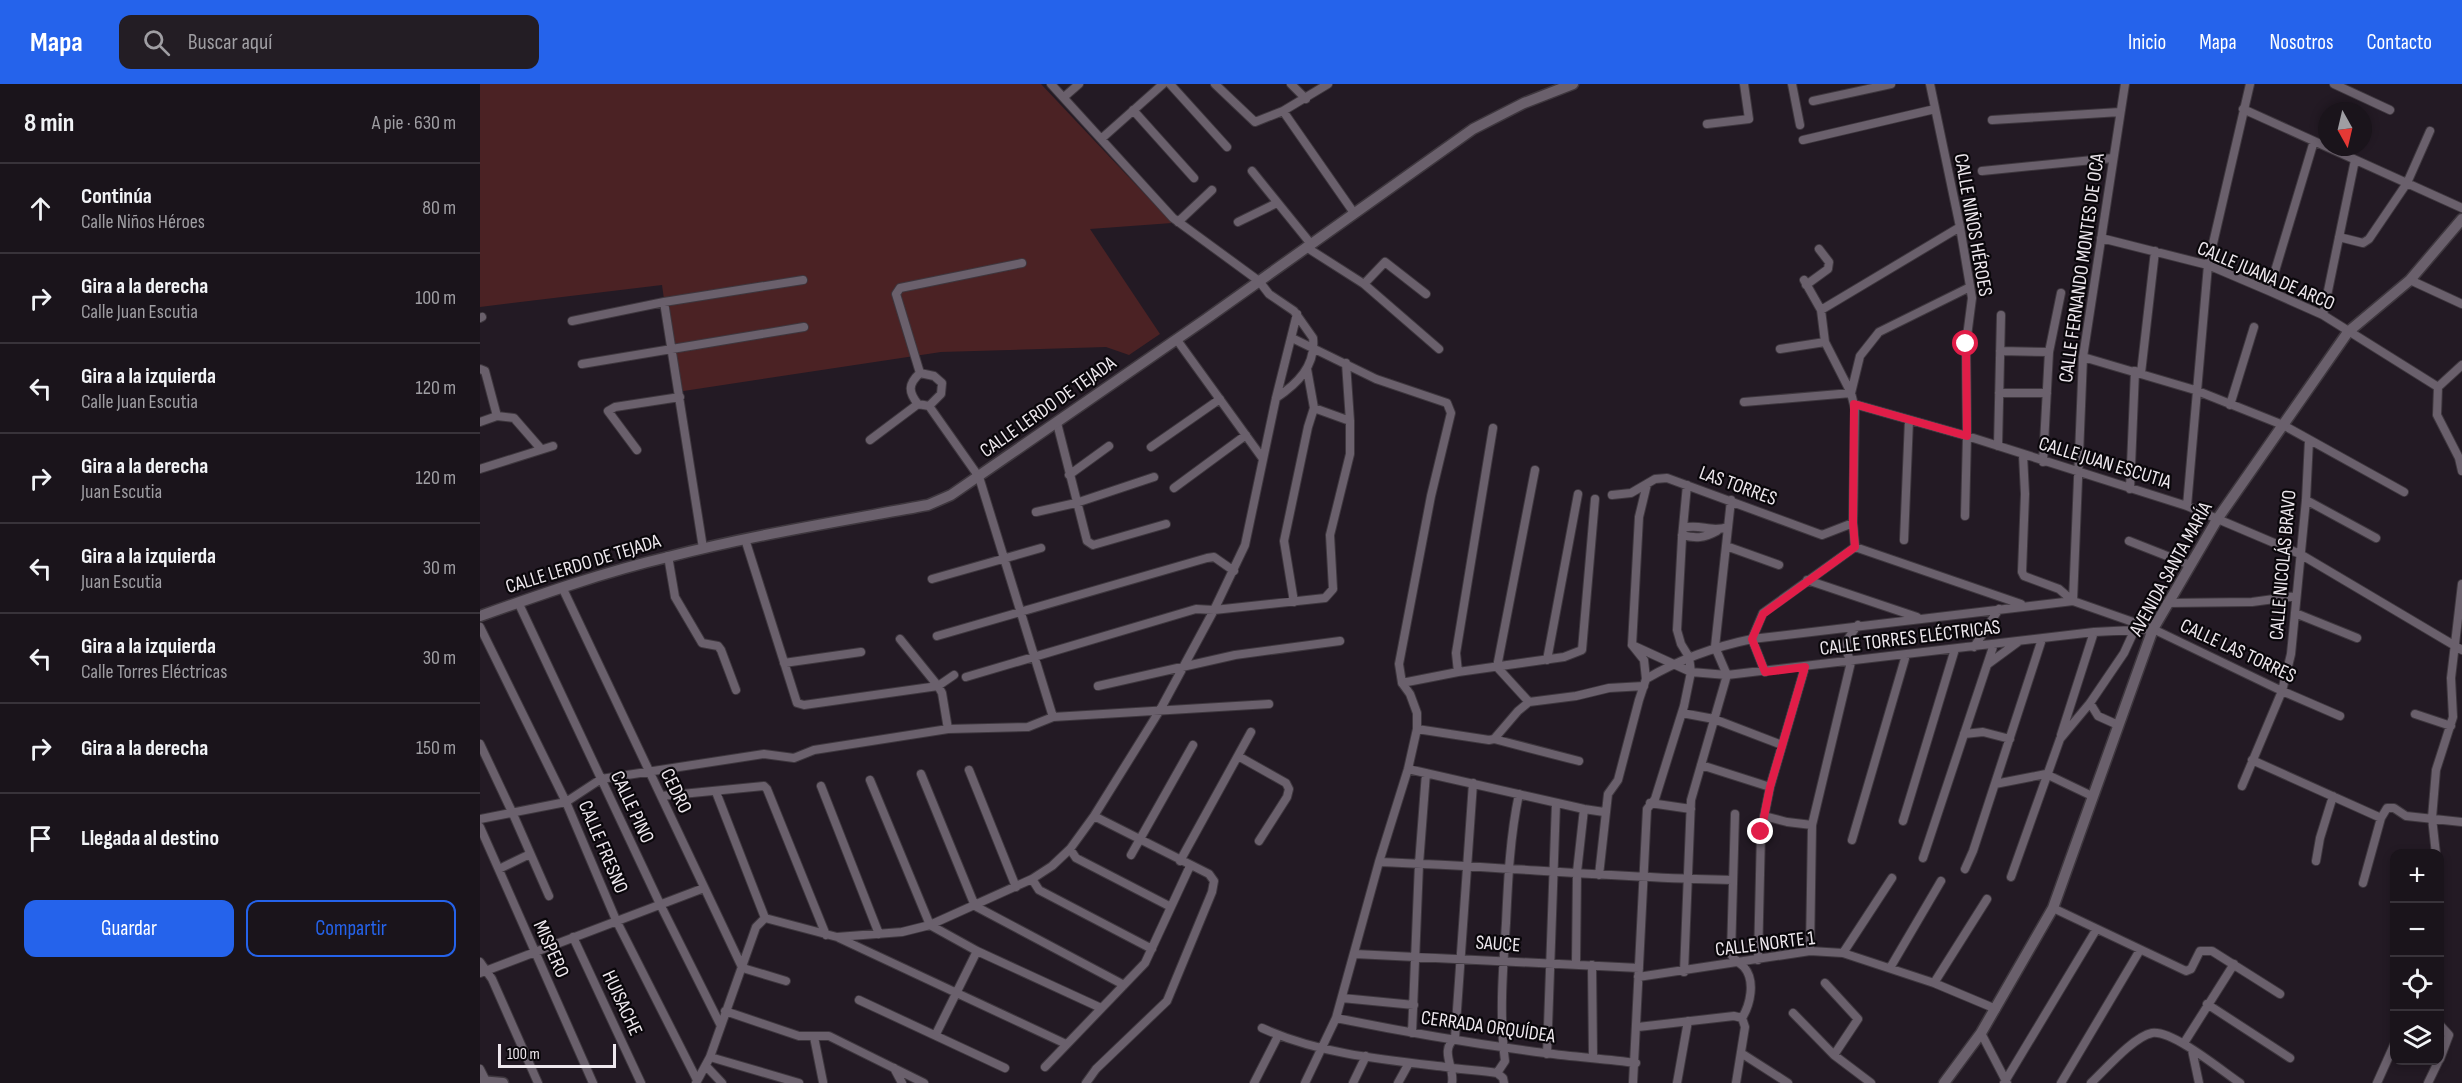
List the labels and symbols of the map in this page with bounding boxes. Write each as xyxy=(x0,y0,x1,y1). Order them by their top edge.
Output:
north arrow xyxy=(2318,102,2372,156)
street label: CALLE FERNANDO MONTES DE OCA xyxy=(2054,151,2110,384)
street label: CALLE NIÑOS HÉROES xyxy=(1949,152,1997,298)
street label: CALLE JUANA DE ARCO xyxy=(2194,236,2338,316)
route start xyxy=(1952,330,1978,356)
street label: CALLE LERDO DE TEJADA xyxy=(975,351,1121,463)
street label: CALLE JUAN ESCUTIA xyxy=(2036,431,2175,495)
street label: LAS TORRES xyxy=(1696,461,1780,511)
street label: CALLE NICOLÁS BRAVO xyxy=(2264,489,2302,641)
street label: AVENIDA SANTA MARÍA xyxy=(2124,497,2218,641)
street label: CALLE LERDO DE TEJADA xyxy=(503,529,664,599)
street label: CALLE LAS TORRES xyxy=(2176,614,2300,688)
street label: CALLE TORRES ELÉCTRICAS xyxy=(1818,615,2002,661)
street label: CEDRO xyxy=(655,765,697,817)
street label: CALLE PINO xyxy=(605,767,659,847)
street label: CALLE FRESNO xyxy=(573,797,633,897)
route end xyxy=(1747,818,1773,844)
street label: MISPERO xyxy=(528,917,574,981)
street label: CALLE NORTE 1 xyxy=(1714,926,1816,962)
street label: SAUCE xyxy=(1475,930,1521,958)
street label: HUISACHE xyxy=(597,967,647,1039)
street label: CERRADA ORQUÍDEA xyxy=(1419,1006,1557,1048)
scale bar xyxy=(498,1041,616,1068)

